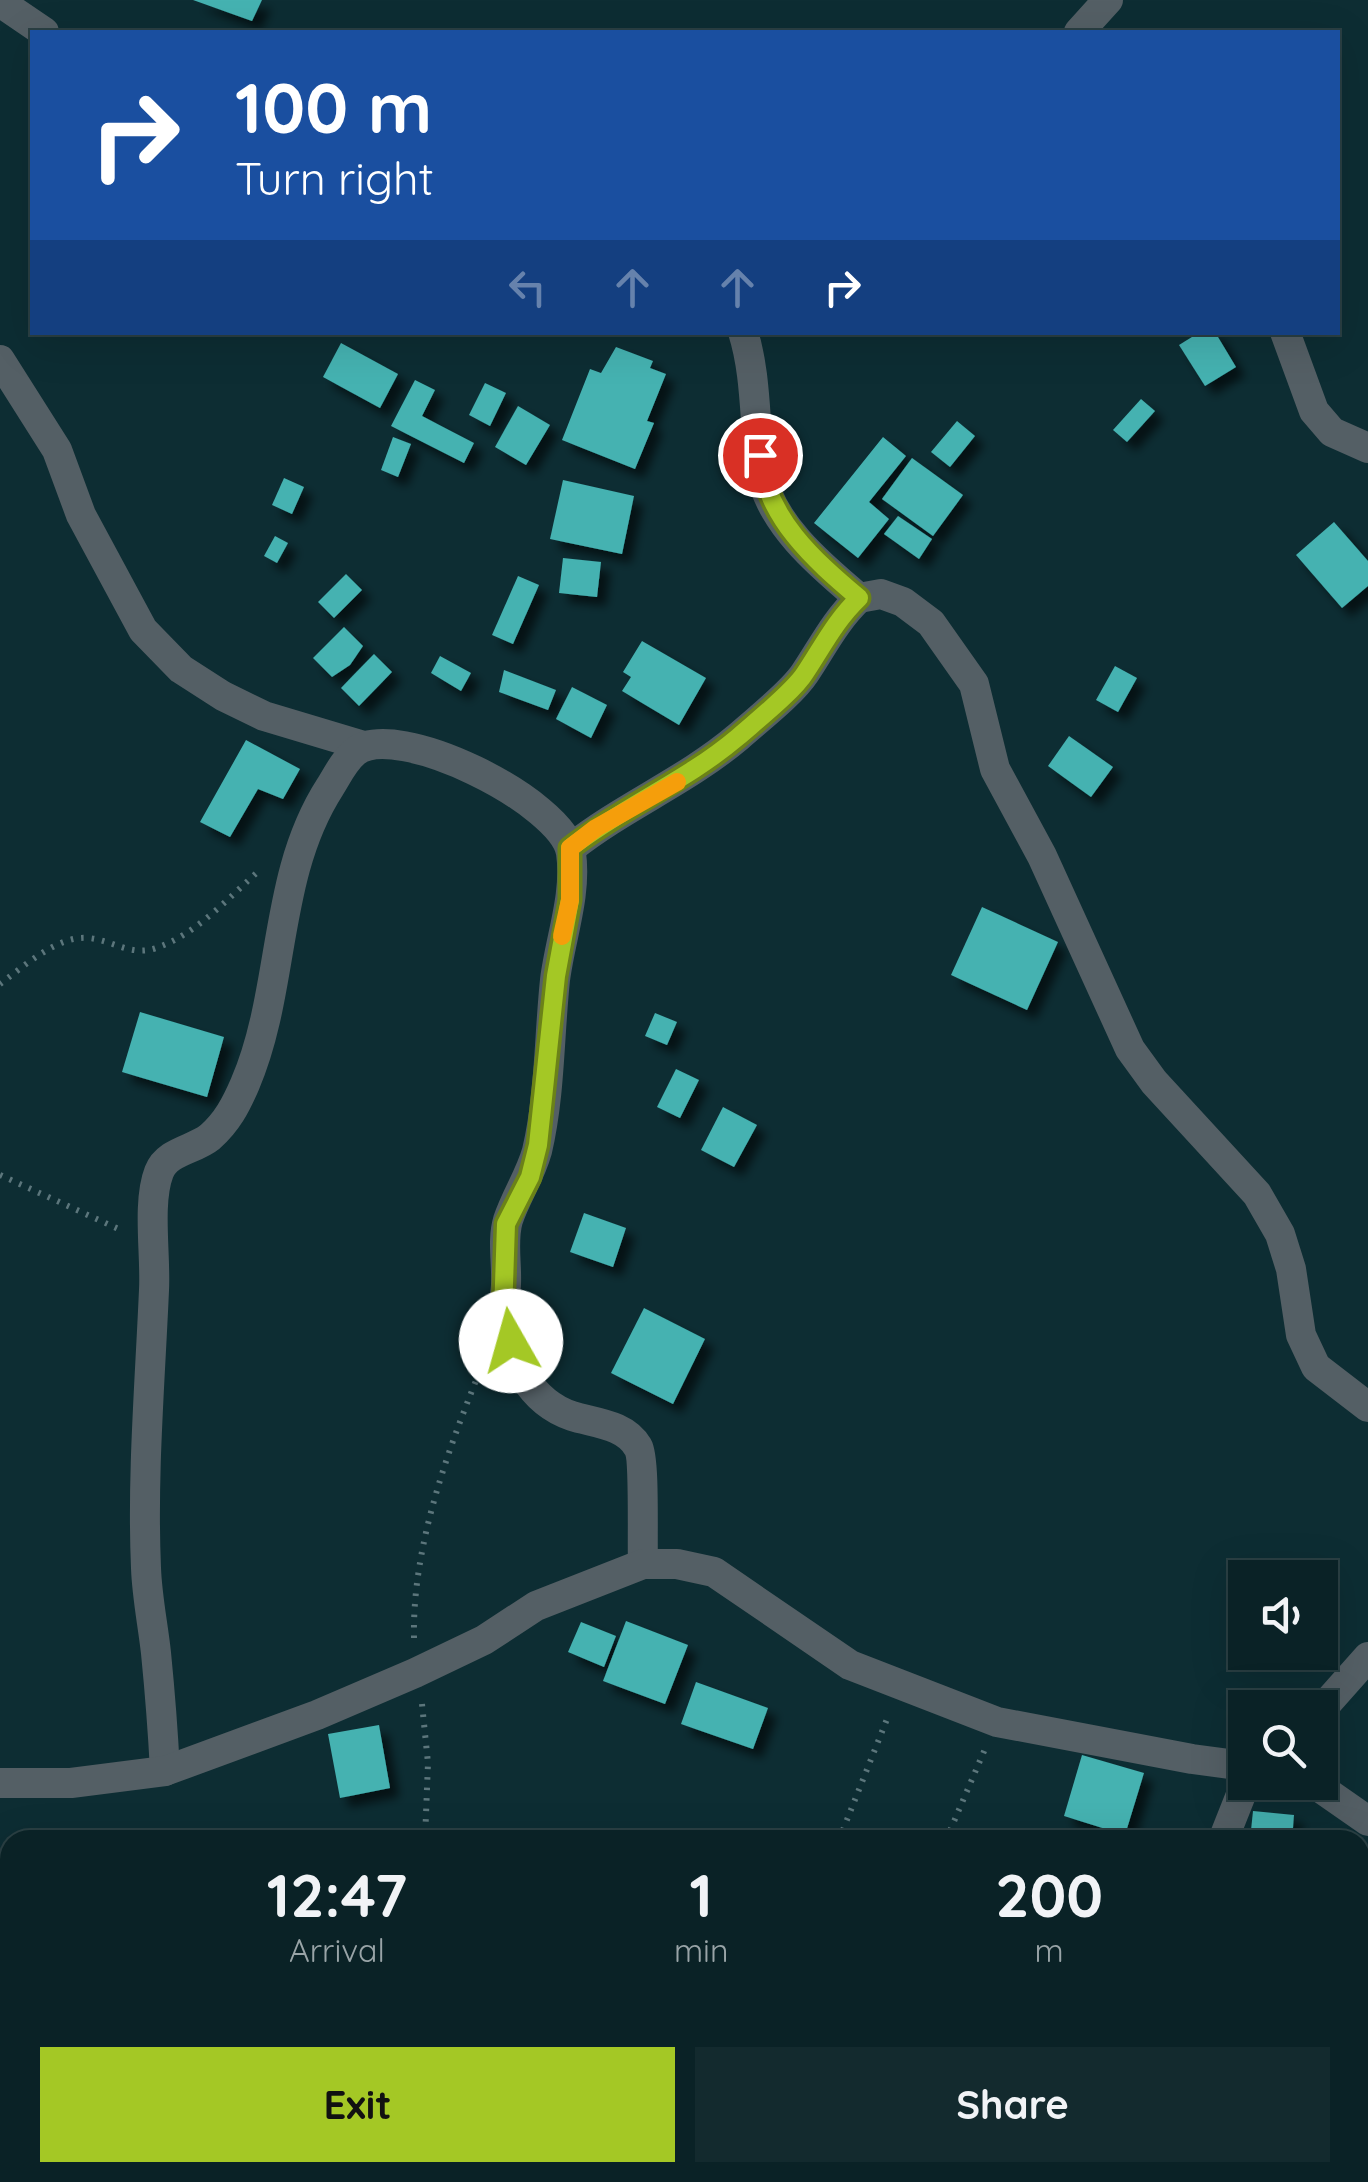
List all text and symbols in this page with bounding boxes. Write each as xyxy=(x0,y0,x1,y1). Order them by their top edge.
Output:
text: 100 m xyxy=(235,63,432,151)
icon: right xyxy=(70,70,200,200)
text: Turn right xyxy=(235,150,434,206)
icon: left xyxy=(500,260,555,315)
icon: ahead xyxy=(605,260,660,315)
icon: ahead xyxy=(710,260,765,315)
icon: right xyxy=(815,260,870,315)
pin xyxy=(718,413,803,498)
icon: arrive xyxy=(733,428,788,483)
position arrow xyxy=(459,1289,563,1393)
map controls xyxy=(1228,1560,1338,1800)
button: sound xyxy=(1228,1560,1338,1670)
button: search xyxy=(1228,1690,1338,1800)
text: 12:47 xyxy=(267,1857,407,1932)
text: 1 xyxy=(690,1857,713,1932)
text: 200 xyxy=(995,1857,1103,1932)
text: Arrival xyxy=(289,1930,385,1970)
text: min xyxy=(674,1930,728,1970)
text: m xyxy=(1035,1930,1064,1970)
button: Exit xyxy=(40,2047,675,2162)
button: Share xyxy=(695,2047,1330,2162)

